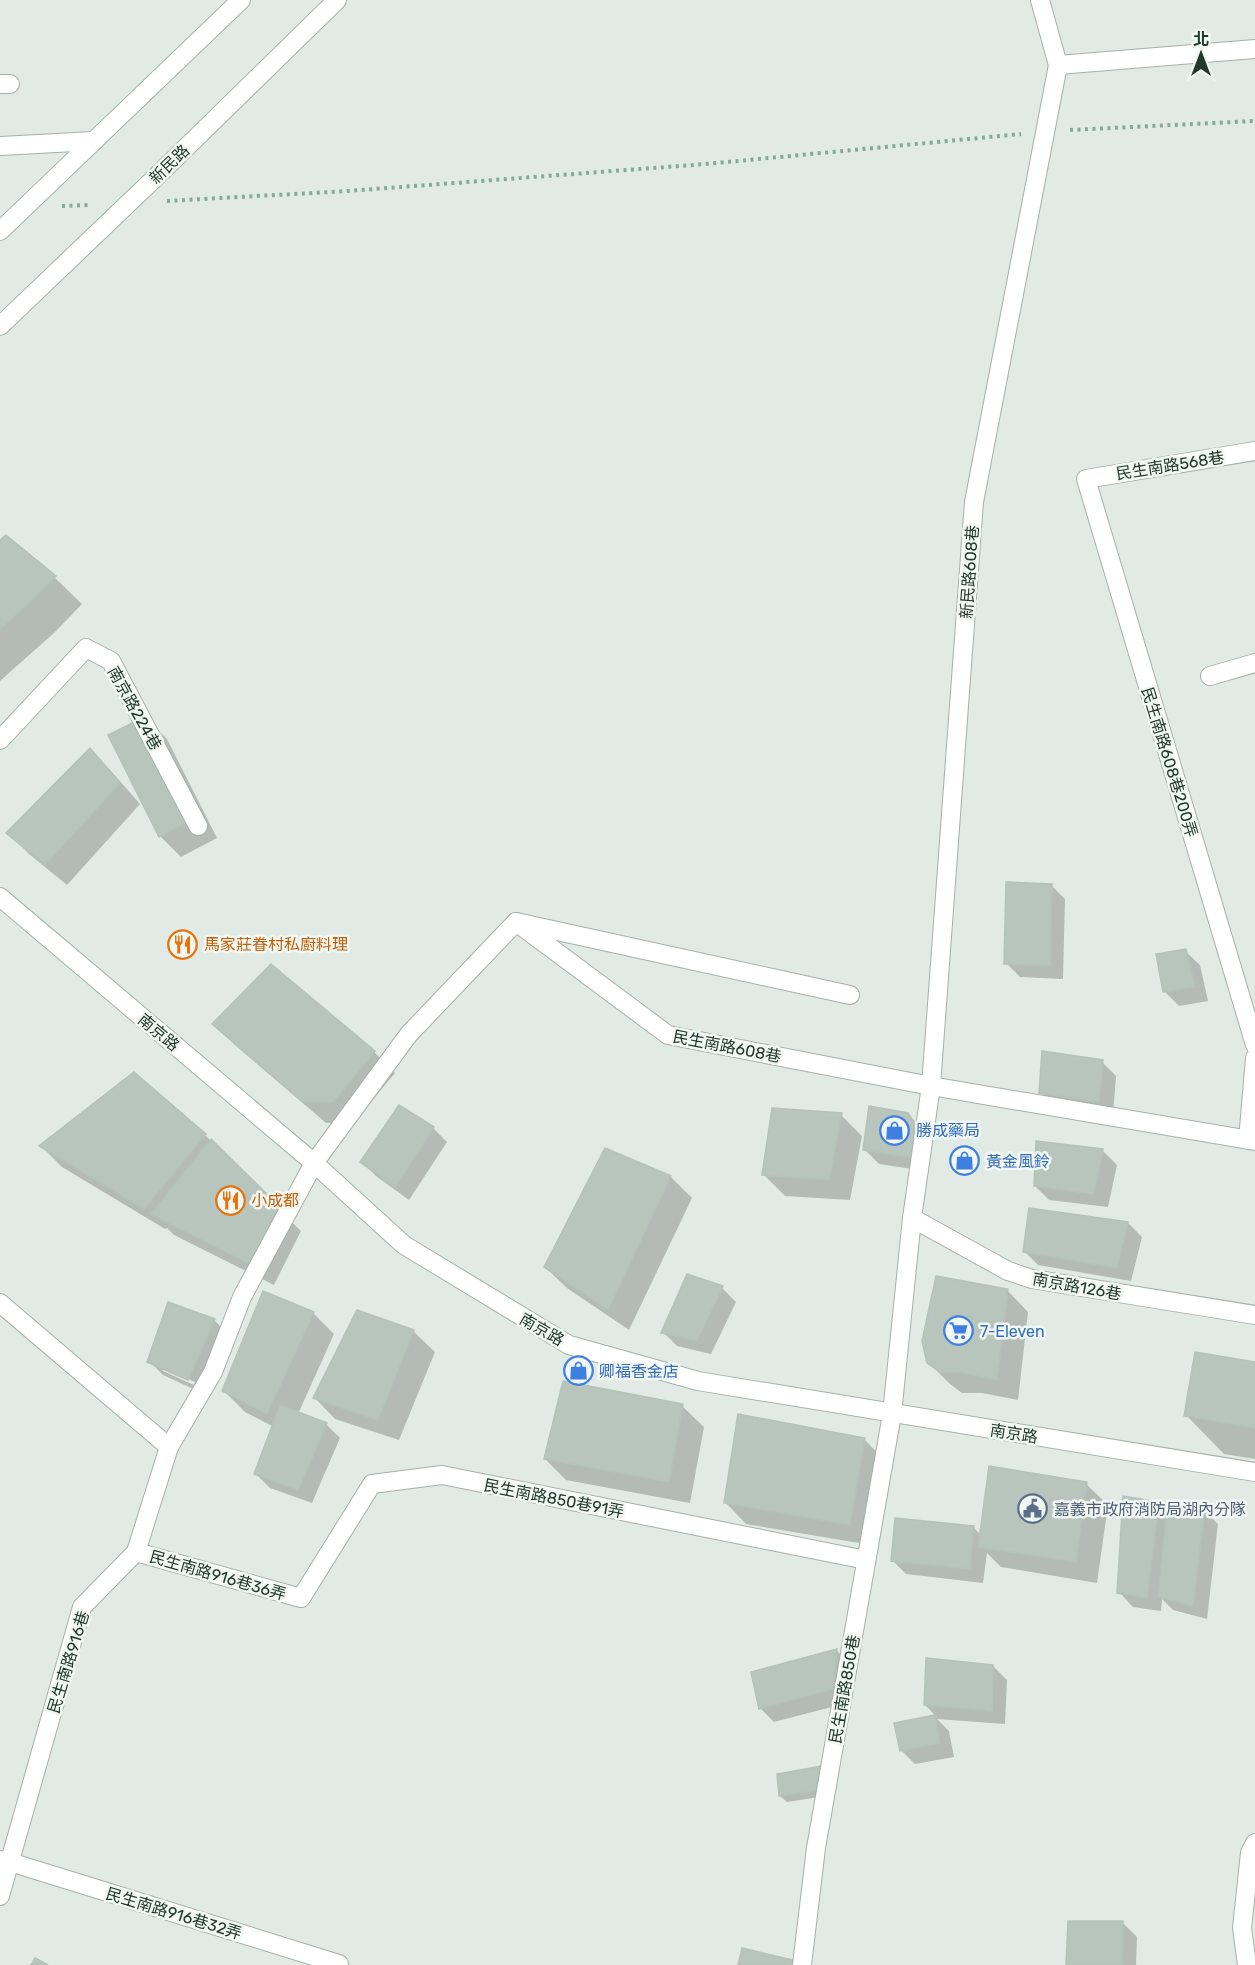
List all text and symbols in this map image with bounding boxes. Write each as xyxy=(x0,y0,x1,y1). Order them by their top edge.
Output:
north arrow xyxy=(1171,24,1231,84)
text: 北 xyxy=(1193,30,1209,49)
street label: 新民路 xyxy=(145,141,193,188)
street label: 民生南路568巷 xyxy=(1115,448,1226,483)
street label: 新民路608巷 xyxy=(957,524,982,620)
street label: 南京路224巷 xyxy=(104,663,165,753)
street label: 民生南路608巷200弄 xyxy=(1138,685,1201,839)
restaurant icon: 馬家莊眷村私廚料理 xyxy=(167,928,199,960)
place label: 馬家莊眷村私廚料理 xyxy=(204,935,348,954)
street label: 南京路 xyxy=(134,1010,183,1055)
street label: 民生南路608巷 xyxy=(671,1027,783,1066)
shop icon: 勝成藥局 xyxy=(879,1114,911,1146)
place label: 勝成藥局 xyxy=(916,1121,980,1140)
shop icon: 黃金風鈴 xyxy=(949,1145,981,1177)
place label: 黃金風鈴 xyxy=(986,1152,1050,1171)
restaurant icon: 小成都 xyxy=(214,1184,246,1216)
place label: 小成都 xyxy=(251,1191,299,1210)
street label: 南京路126巷 xyxy=(1031,1269,1123,1304)
street label: 南京路 xyxy=(516,1309,567,1350)
supermarket icon: 7-Eleven xyxy=(943,1315,975,1347)
place label: 7-Eleven xyxy=(980,1322,1045,1341)
shop icon: 卿福香金店 xyxy=(562,1355,594,1387)
place label: 卿福香金店 xyxy=(599,1362,679,1381)
street label: 南京路 xyxy=(989,1420,1039,1447)
street label: 民生南路850巷91弄 xyxy=(482,1476,626,1521)
public building icon: 嘉義市政府消防局湖內分隊 xyxy=(1017,1493,1049,1525)
place label: 嘉義市政府消防局湖內分隊 xyxy=(1054,1500,1246,1519)
street label: 民生南路916巷36弄 xyxy=(147,1547,288,1604)
street label: 民生南路916巷 xyxy=(44,1609,93,1716)
street label: 民生南路850巷 xyxy=(826,1633,863,1745)
street label: 民生南路916巷32弄 xyxy=(104,1884,244,1943)

